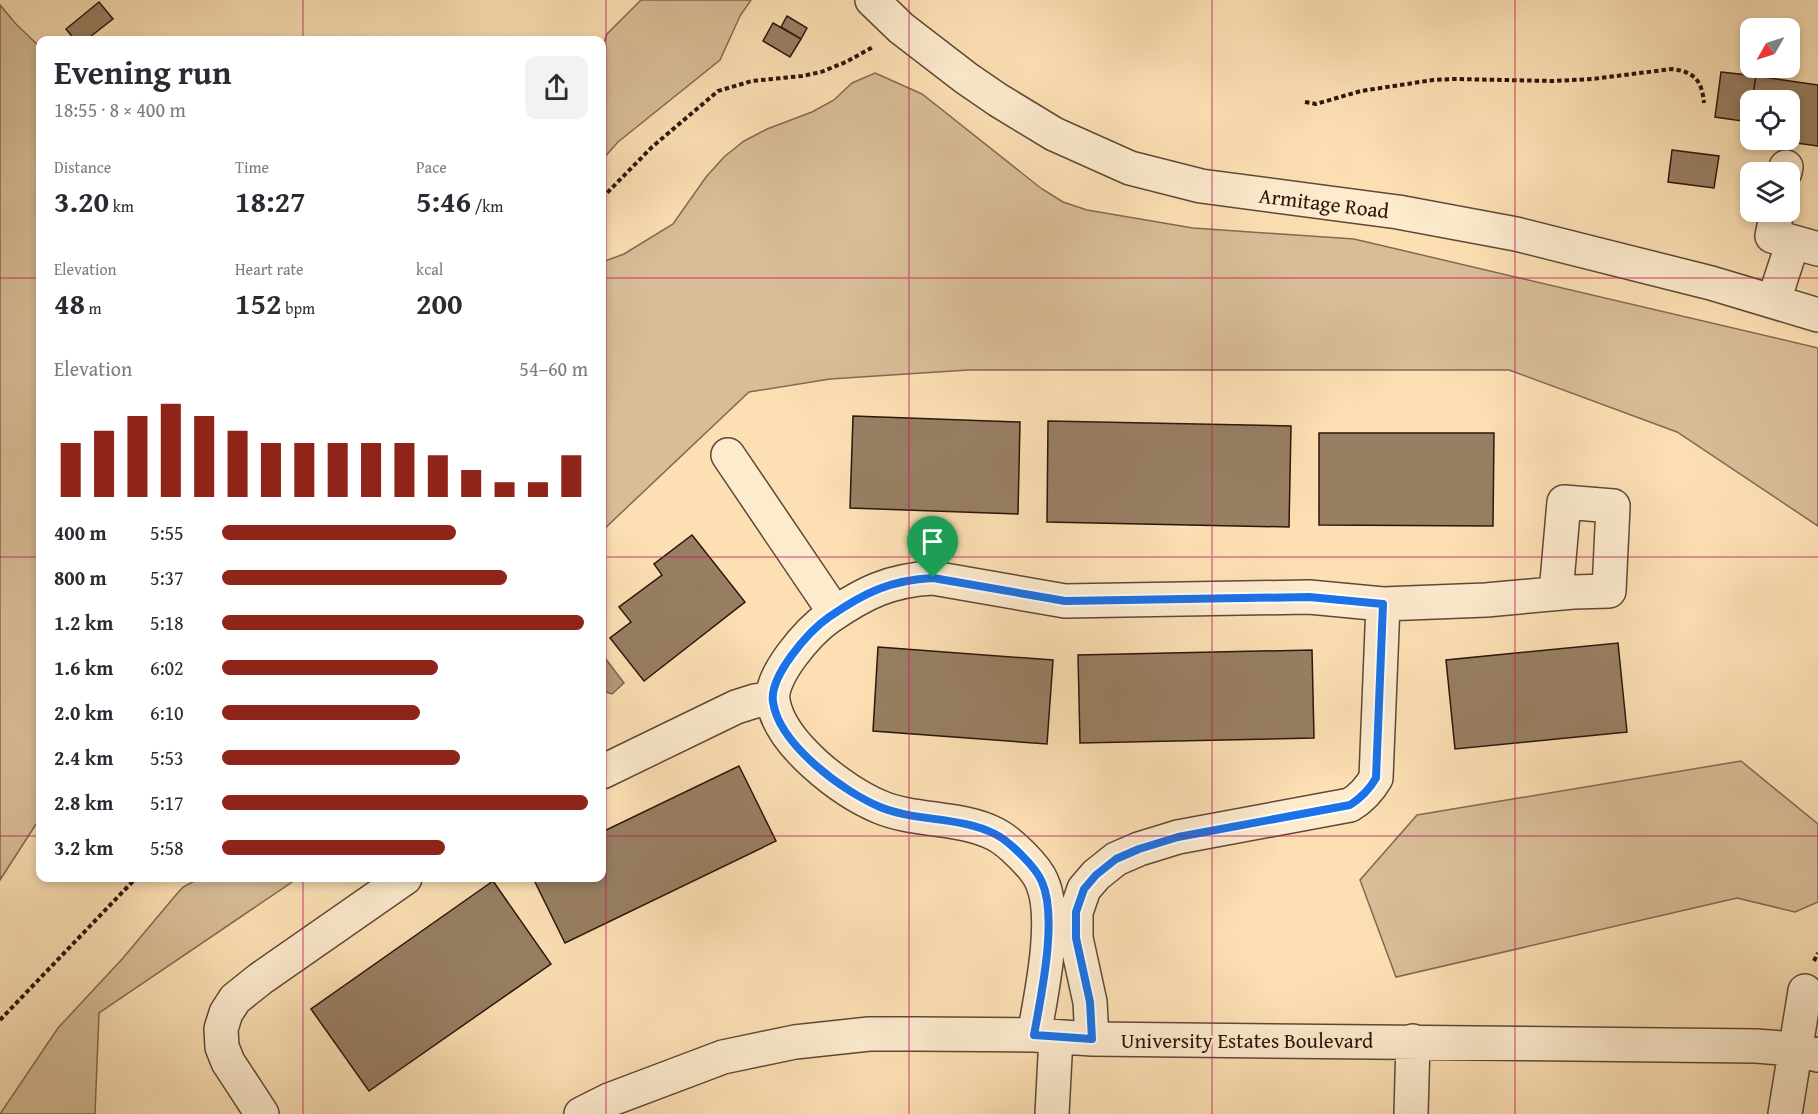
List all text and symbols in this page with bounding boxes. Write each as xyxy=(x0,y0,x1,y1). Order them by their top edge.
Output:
north arrow xyxy=(1740,18,1800,78)
map controls xyxy=(1740,18,1800,222)
text: Evening run xyxy=(54,48,231,96)
button: share xyxy=(525,56,588,119)
button: locate xyxy=(1740,90,1800,150)
text: 18:55 · 8 × 400 m xyxy=(54,95,186,124)
text: Distance xyxy=(54,155,111,179)
text: Time xyxy=(235,155,269,179)
text: Pace xyxy=(416,155,447,179)
button: layers xyxy=(1740,162,1800,222)
text: 3.20 xyxy=(54,179,109,223)
text: 18:27 xyxy=(235,179,306,223)
text: 5:46 xyxy=(416,179,471,223)
street label: Armitage Road xyxy=(1257,180,1392,226)
text: km xyxy=(109,194,134,218)
text: /km xyxy=(471,194,503,218)
text: Elevation xyxy=(54,257,117,281)
text: Heart rate xyxy=(235,257,304,281)
text: kcal xyxy=(416,257,443,281)
text: 48 xyxy=(54,281,85,325)
text: 152 xyxy=(235,281,282,325)
text: 200 xyxy=(416,281,463,325)
text: m xyxy=(85,296,102,320)
text: bpm xyxy=(282,296,315,320)
text: Elevation xyxy=(54,354,132,383)
text: 54–60 m xyxy=(519,354,588,383)
pin xyxy=(907,516,958,578)
text: 400 m xyxy=(54,518,107,547)
text: 5:55 xyxy=(150,518,184,547)
icon: arrive xyxy=(916,525,949,558)
text: 800 m xyxy=(54,563,107,592)
text: 5:37 xyxy=(150,563,184,592)
text: 1.2 km xyxy=(54,608,113,637)
text: 5:18 xyxy=(150,608,184,637)
text: 1.6 km xyxy=(54,653,113,682)
text: 6:02 xyxy=(150,653,184,682)
text: 2.0 km xyxy=(54,698,113,727)
text: 6:10 xyxy=(150,698,184,727)
text: 2.4 km xyxy=(54,743,113,772)
text: 5:53 xyxy=(150,743,184,772)
text: 2.8 km xyxy=(54,788,113,817)
text: 5:17 xyxy=(150,788,184,817)
text: 3.2 km xyxy=(54,833,113,862)
text: 5:58 xyxy=(150,833,184,862)
street label: University Estates Boulevard xyxy=(1121,1025,1374,1056)

